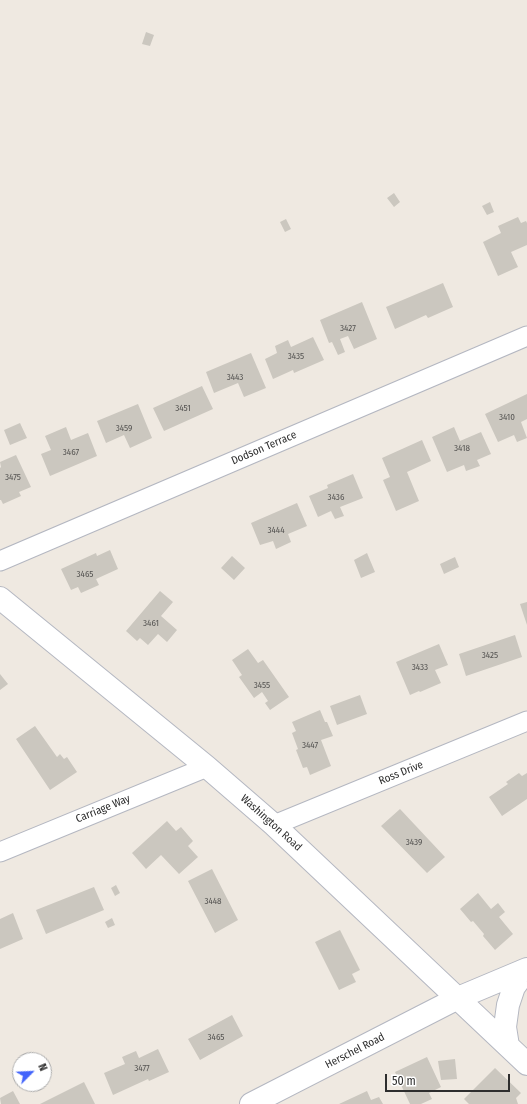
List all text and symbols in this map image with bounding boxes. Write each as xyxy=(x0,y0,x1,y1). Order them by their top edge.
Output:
house number: 3427 xyxy=(340,323,356,333)
house number: 3435 xyxy=(288,351,304,361)
house number: 3443 xyxy=(227,372,243,382)
house number: 3451 xyxy=(175,403,191,413)
house number: 3410 xyxy=(499,412,515,422)
house number: 3459 xyxy=(116,423,132,433)
street label: Dodson Terrace xyxy=(229,428,299,468)
house number: 3418 xyxy=(454,443,470,453)
house number: 3467 xyxy=(63,447,79,457)
house number: 3475 xyxy=(5,472,21,482)
house number: 3436 xyxy=(328,492,344,502)
house number: 3444 xyxy=(267,525,285,535)
house number: 3465 xyxy=(77,569,93,579)
house number: 3461 xyxy=(143,618,159,628)
house number: 3425 xyxy=(482,650,498,660)
house number: 3433 xyxy=(412,662,428,672)
house number: 3455 xyxy=(254,680,270,690)
house number: 3447 xyxy=(302,740,318,750)
street label: Ross Drive xyxy=(377,758,425,788)
street label: Carriage Way xyxy=(74,792,132,826)
street label: Washington Road xyxy=(238,792,304,854)
house number: 3439 xyxy=(406,837,422,847)
house number: 3448 xyxy=(204,896,222,906)
street label: Herschel Road xyxy=(323,1030,387,1072)
house number: 3465 xyxy=(208,1032,224,1042)
north arrow xyxy=(12,1052,52,1092)
text: N xyxy=(35,1062,50,1073)
house number: 3477 xyxy=(134,1063,150,1073)
scale bar xyxy=(387,1066,512,1092)
text: 50 m xyxy=(392,1074,416,1088)

